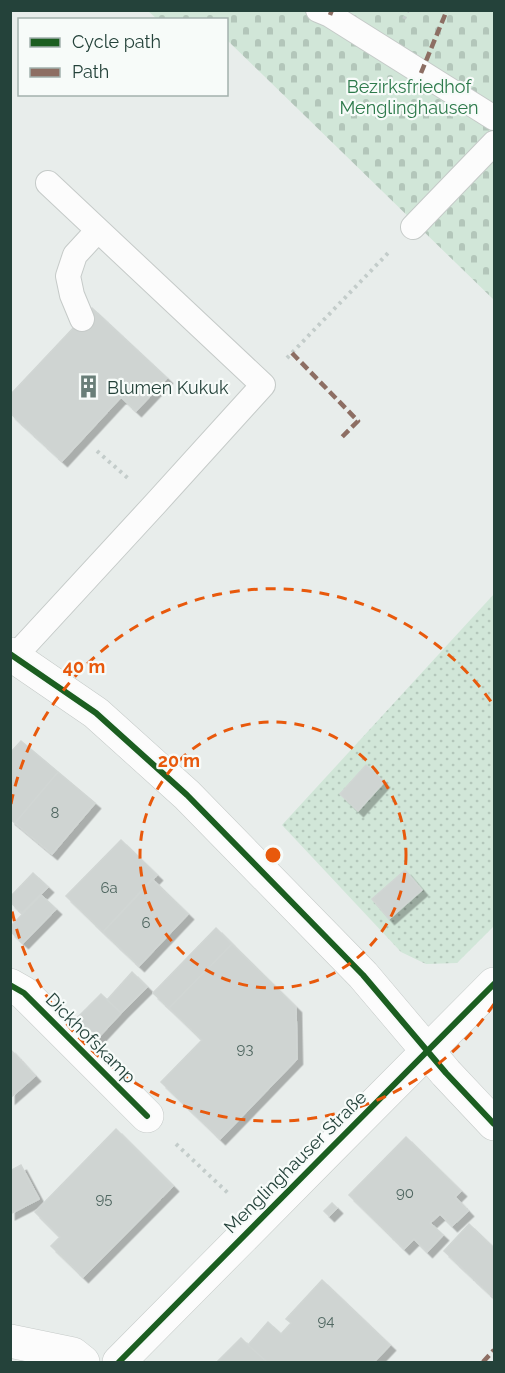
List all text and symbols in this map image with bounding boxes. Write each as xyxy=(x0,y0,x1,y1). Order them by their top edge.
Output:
legend xyxy=(18,18,228,96)
text: Cycle path xyxy=(72,31,161,52)
text: Path xyxy=(72,61,109,82)
park label: Bezirksfriedhof Menglinghausen xyxy=(339,76,479,118)
building icon: Blumen Kukuk xyxy=(76,374,102,400)
place label: Blumen Kukuk xyxy=(107,377,229,398)
text: 40 m xyxy=(63,656,105,677)
text: 20 m xyxy=(158,750,200,771)
house number: 8 xyxy=(51,804,60,822)
centre of rings xyxy=(263,845,283,865)
house number: 6a xyxy=(100,879,118,897)
house number: 6 xyxy=(141,914,151,932)
street label: Dickhofskamp xyxy=(42,989,140,1087)
house number: 93 xyxy=(237,1040,253,1058)
street label: Menglinghauser Straße xyxy=(220,1086,371,1237)
house number: 90 xyxy=(396,1184,414,1202)
house number: 95 xyxy=(96,1190,112,1208)
house number: 94 xyxy=(318,1312,334,1330)

